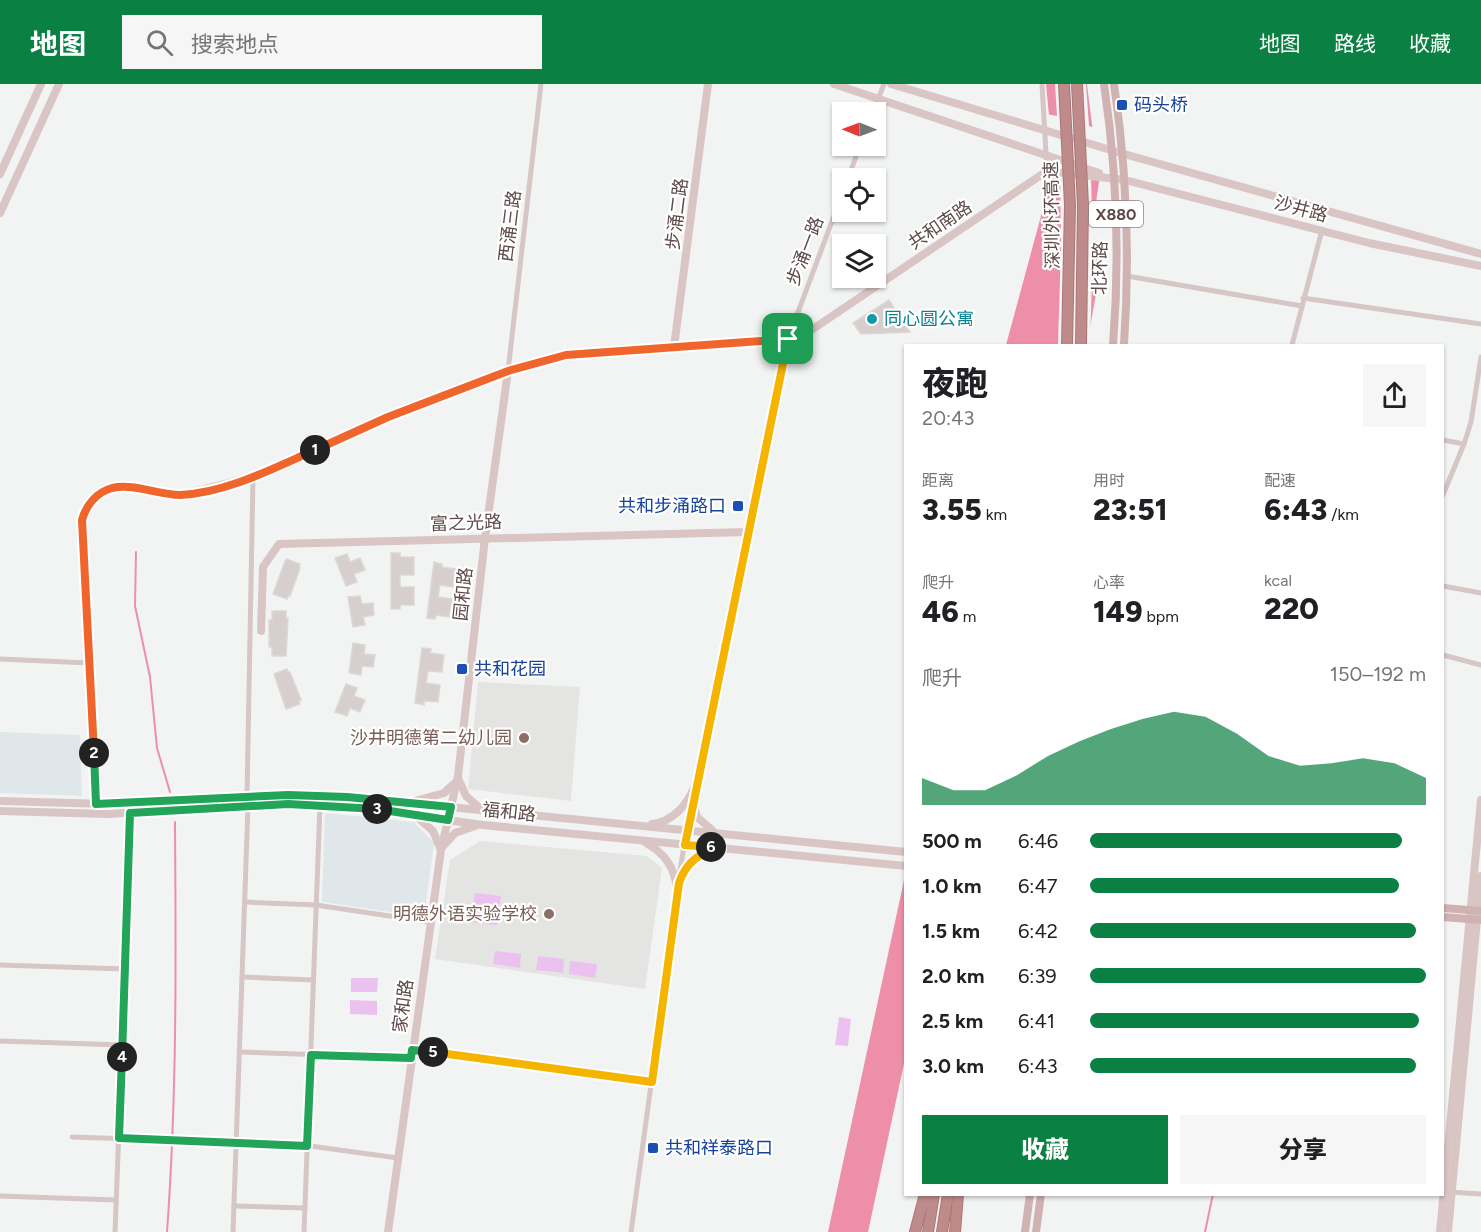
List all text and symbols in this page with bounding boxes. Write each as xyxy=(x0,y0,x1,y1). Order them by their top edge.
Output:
search box xyxy=(122,15,542,69)
icon: search xyxy=(143,26,176,59)
text: 地图 xyxy=(30,27,86,61)
text: 搜索地点 xyxy=(191,31,279,58)
text: 地图 xyxy=(1259,31,1301,56)
text: 路线 xyxy=(1334,31,1376,56)
text: 收藏 xyxy=(1409,31,1451,56)
place label: 码头桥 xyxy=(1134,94,1188,116)
marker: 码头桥 xyxy=(1115,98,1129,112)
north arrow xyxy=(832,102,886,156)
map controls xyxy=(832,102,886,288)
street label: 深圳外环高速 xyxy=(1040,161,1064,269)
button: locate xyxy=(832,168,886,222)
street label: 步涌二路 xyxy=(662,177,692,251)
street label: 西涌三路 xyxy=(495,189,525,263)
street label: 沙井路 xyxy=(1272,191,1330,227)
street label: 共和南路 xyxy=(904,196,976,254)
road number: X880 xyxy=(1089,201,1143,227)
street label: 步涌一路 xyxy=(782,213,828,289)
button: layers xyxy=(832,234,886,288)
street label: 北环路 xyxy=(1089,241,1111,295)
place label: 同心圆公寓 xyxy=(884,308,974,330)
marker: 同心圆公寓 xyxy=(865,312,879,326)
pin xyxy=(762,313,813,364)
icon: arrive xyxy=(771,322,804,355)
text: 夜跑 xyxy=(922,364,988,403)
button: share xyxy=(1363,364,1426,427)
text: 20:43 xyxy=(922,406,974,430)
pin: 1 xyxy=(300,435,330,465)
text: 1 xyxy=(312,440,318,459)
text: 距离 xyxy=(922,471,954,490)
text: 用时 xyxy=(1093,471,1125,490)
text: 配速 xyxy=(1264,471,1296,490)
text: 3.55 xyxy=(922,491,982,528)
text: 23:51 xyxy=(1093,491,1168,528)
text: 6:43 xyxy=(1264,491,1327,528)
place label: 共和步涌路口 xyxy=(618,495,726,517)
marker: 共和步涌路口 xyxy=(731,499,745,513)
text: km xyxy=(982,505,1007,524)
text: /km xyxy=(1327,505,1359,524)
street label: 富之光路 xyxy=(430,511,502,535)
street label: 园和路 xyxy=(449,566,477,622)
text: kcal xyxy=(1264,571,1292,590)
text: 爬升 xyxy=(922,573,954,592)
text: 心率 xyxy=(1093,573,1125,592)
text: 220 xyxy=(1264,590,1319,627)
text: 46 xyxy=(922,593,959,630)
text: 149 xyxy=(1093,593,1143,630)
text: m xyxy=(959,607,976,626)
text: bpm xyxy=(1143,607,1179,626)
place label: 共和花园 xyxy=(474,658,546,680)
marker: 共和花园 xyxy=(455,662,469,676)
text: 150–192 m xyxy=(1330,662,1426,686)
text: 爬升 xyxy=(922,666,962,690)
place label: 沙井明德第二幼儿园 xyxy=(350,727,512,749)
marker: 沙井明德第二幼儿园 xyxy=(517,731,531,745)
pin: 2 xyxy=(79,738,109,768)
text: 2 xyxy=(89,743,99,762)
pin: 3 xyxy=(362,794,392,824)
street label: 福和路 xyxy=(481,798,537,826)
text: 3 xyxy=(373,799,381,818)
text: 500 m xyxy=(922,829,982,853)
text: 6:46 xyxy=(1018,829,1058,853)
pin: 6 xyxy=(696,832,726,862)
text: 6 xyxy=(706,837,716,856)
text: 1.0 km xyxy=(922,874,981,898)
text: 6:47 xyxy=(1018,874,1058,898)
place label: 明德外语实验学校 xyxy=(393,903,537,925)
marker: 明德外语实验学校 xyxy=(542,907,556,921)
text: 1.5 km xyxy=(922,919,980,943)
text: 6:42 xyxy=(1018,919,1058,943)
text: 2.0 km xyxy=(922,964,984,988)
text: 6:39 xyxy=(1018,964,1057,988)
street label: 家和路 xyxy=(388,978,418,1034)
text: 2.5 km xyxy=(922,1009,983,1033)
text: 6:41 xyxy=(1018,1009,1055,1033)
pin: 5 xyxy=(418,1037,448,1067)
pin: 4 xyxy=(107,1042,137,1072)
text: 5 xyxy=(428,1042,438,1061)
text: 4 xyxy=(117,1047,127,1066)
text: 3.0 km xyxy=(922,1054,984,1078)
text: 6:43 xyxy=(1018,1054,1058,1078)
button: 收藏 xyxy=(922,1115,1168,1184)
button: 分享 xyxy=(1180,1115,1426,1184)
place label: 共和祥泰路口 xyxy=(665,1137,773,1159)
marker: 共和祥泰路口 xyxy=(646,1141,660,1155)

